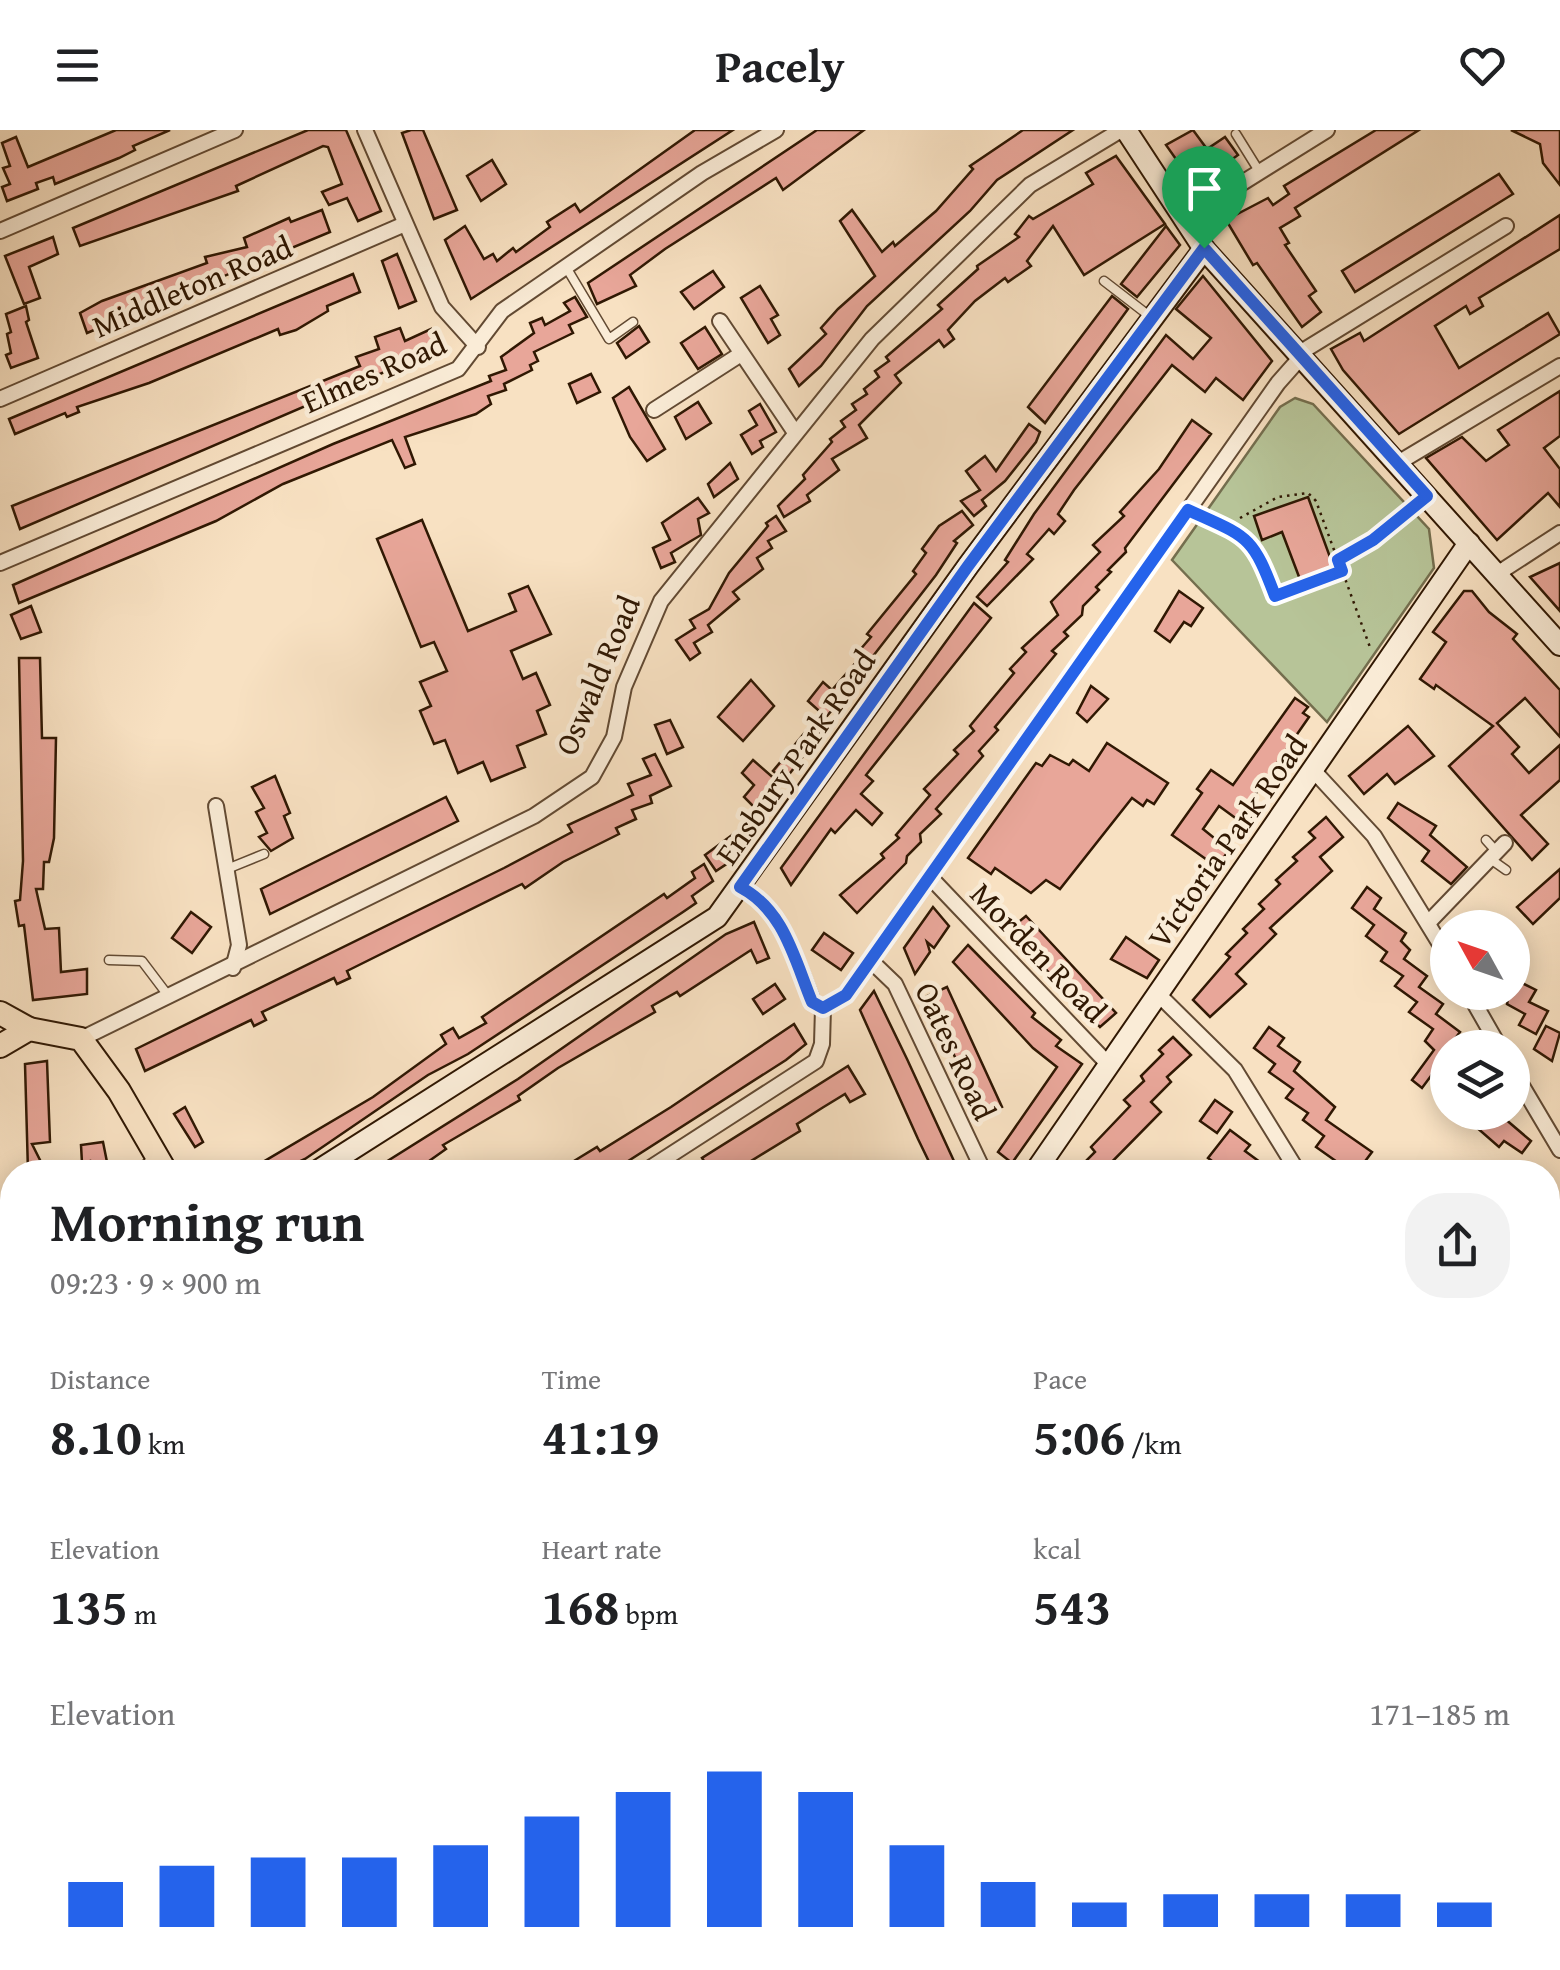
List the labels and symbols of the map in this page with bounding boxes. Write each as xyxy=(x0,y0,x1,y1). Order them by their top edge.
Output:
pin xyxy=(1162,146,1247,249)
street label: Middleton Road xyxy=(85,223,299,349)
street label: Elmes Road xyxy=(295,319,453,425)
street label: Oswald Road xyxy=(542,588,652,762)
street label: Ensbury Park Road xyxy=(703,640,887,874)
street label: Victoria Park Road xyxy=(1136,724,1318,958)
street label: Morden Road xyxy=(960,871,1118,1033)
north arrow xyxy=(1430,910,1530,1010)
street label: Oates Road xyxy=(904,974,1008,1128)

